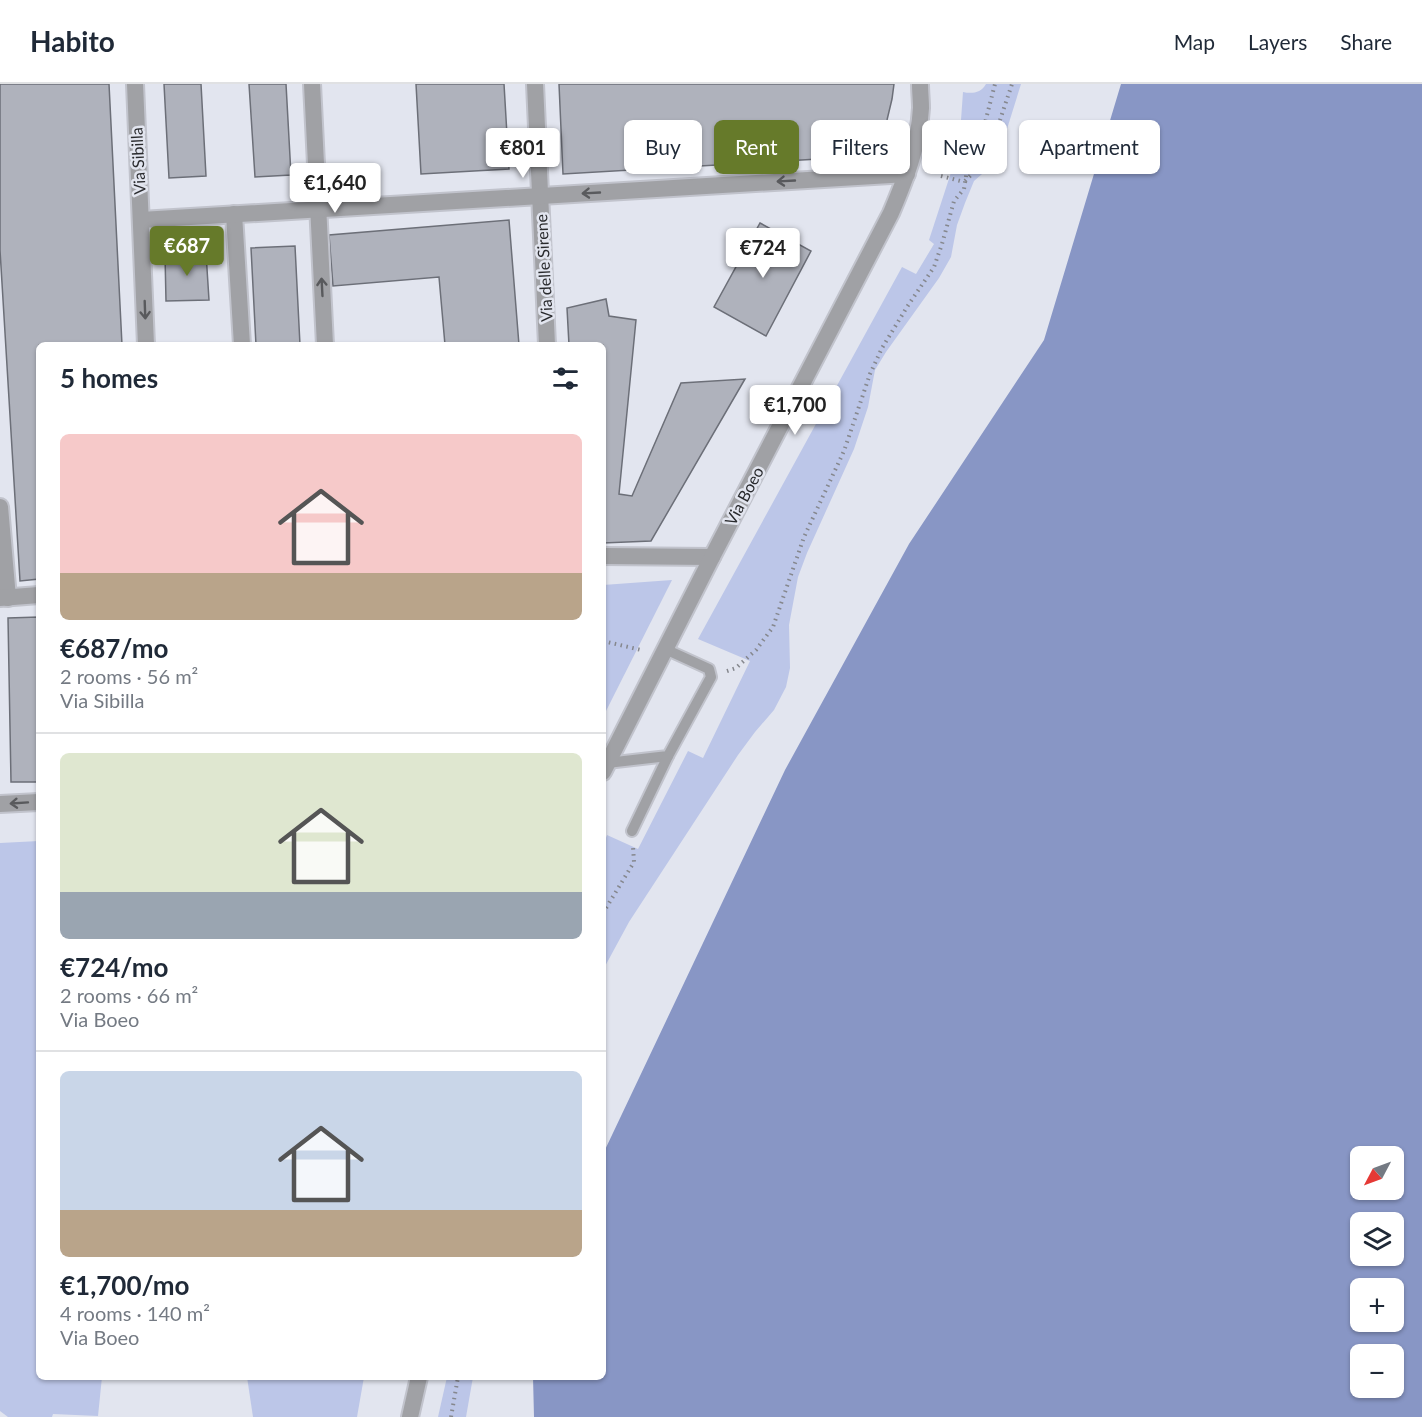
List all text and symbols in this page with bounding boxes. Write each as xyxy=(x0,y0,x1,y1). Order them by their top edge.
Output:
text: Habito xyxy=(30,24,115,58)
text: Map xyxy=(1174,29,1215,54)
text: Layers xyxy=(1248,29,1307,54)
text: Share xyxy=(1340,29,1392,54)
chip: Buy xyxy=(624,120,702,174)
chip: Rent xyxy=(714,120,799,174)
chip: Filters xyxy=(811,120,910,174)
chip: New xyxy=(922,120,1007,174)
chip: Apartment xyxy=(1019,120,1160,174)
street label: Via Sibilla xyxy=(126,127,149,195)
pin: €801 xyxy=(487,128,559,179)
text: €801 xyxy=(500,135,546,159)
pin: €1,640 xyxy=(286,163,384,214)
text: €1,640 xyxy=(304,170,366,194)
one-way arrow xyxy=(776,176,796,187)
one-way arrow xyxy=(581,187,601,198)
street label: Via delle Sirene xyxy=(531,214,556,322)
pin: €687 xyxy=(151,226,223,277)
pin: €724 xyxy=(727,228,799,279)
text: €687 xyxy=(164,233,210,257)
text: €724 xyxy=(740,235,786,259)
one-way arrow xyxy=(316,277,327,297)
one-way arrow xyxy=(139,300,150,320)
text: 5 homes xyxy=(60,362,158,394)
icon: filters xyxy=(549,362,582,395)
pin: €1,700 xyxy=(746,385,844,436)
text: €1,700 xyxy=(764,392,826,416)
street label: Via Boeo xyxy=(720,463,767,528)
icon: home xyxy=(267,473,375,581)
text: €687/mo xyxy=(60,632,168,664)
text: 2 rooms · 56 m² xyxy=(60,664,198,688)
text: Via Sibilla xyxy=(60,688,144,712)
icon: home xyxy=(267,792,375,900)
one-way arrow xyxy=(10,797,30,808)
text: €724/mo xyxy=(60,951,168,983)
text: 2 rooms · 66 m² xyxy=(60,983,198,1007)
text: Via Boeo xyxy=(60,1007,139,1031)
icon: home xyxy=(267,1110,375,1218)
north arrow xyxy=(1350,1146,1404,1200)
map controls xyxy=(1350,1146,1404,1398)
button: layers xyxy=(1350,1212,1404,1266)
text: €1,700/mo xyxy=(60,1269,190,1301)
button: + xyxy=(1350,1278,1404,1332)
text: 4 rooms · 140 m² xyxy=(60,1301,210,1325)
text: Via Boeo xyxy=(60,1325,139,1349)
button: − xyxy=(1350,1344,1404,1398)

